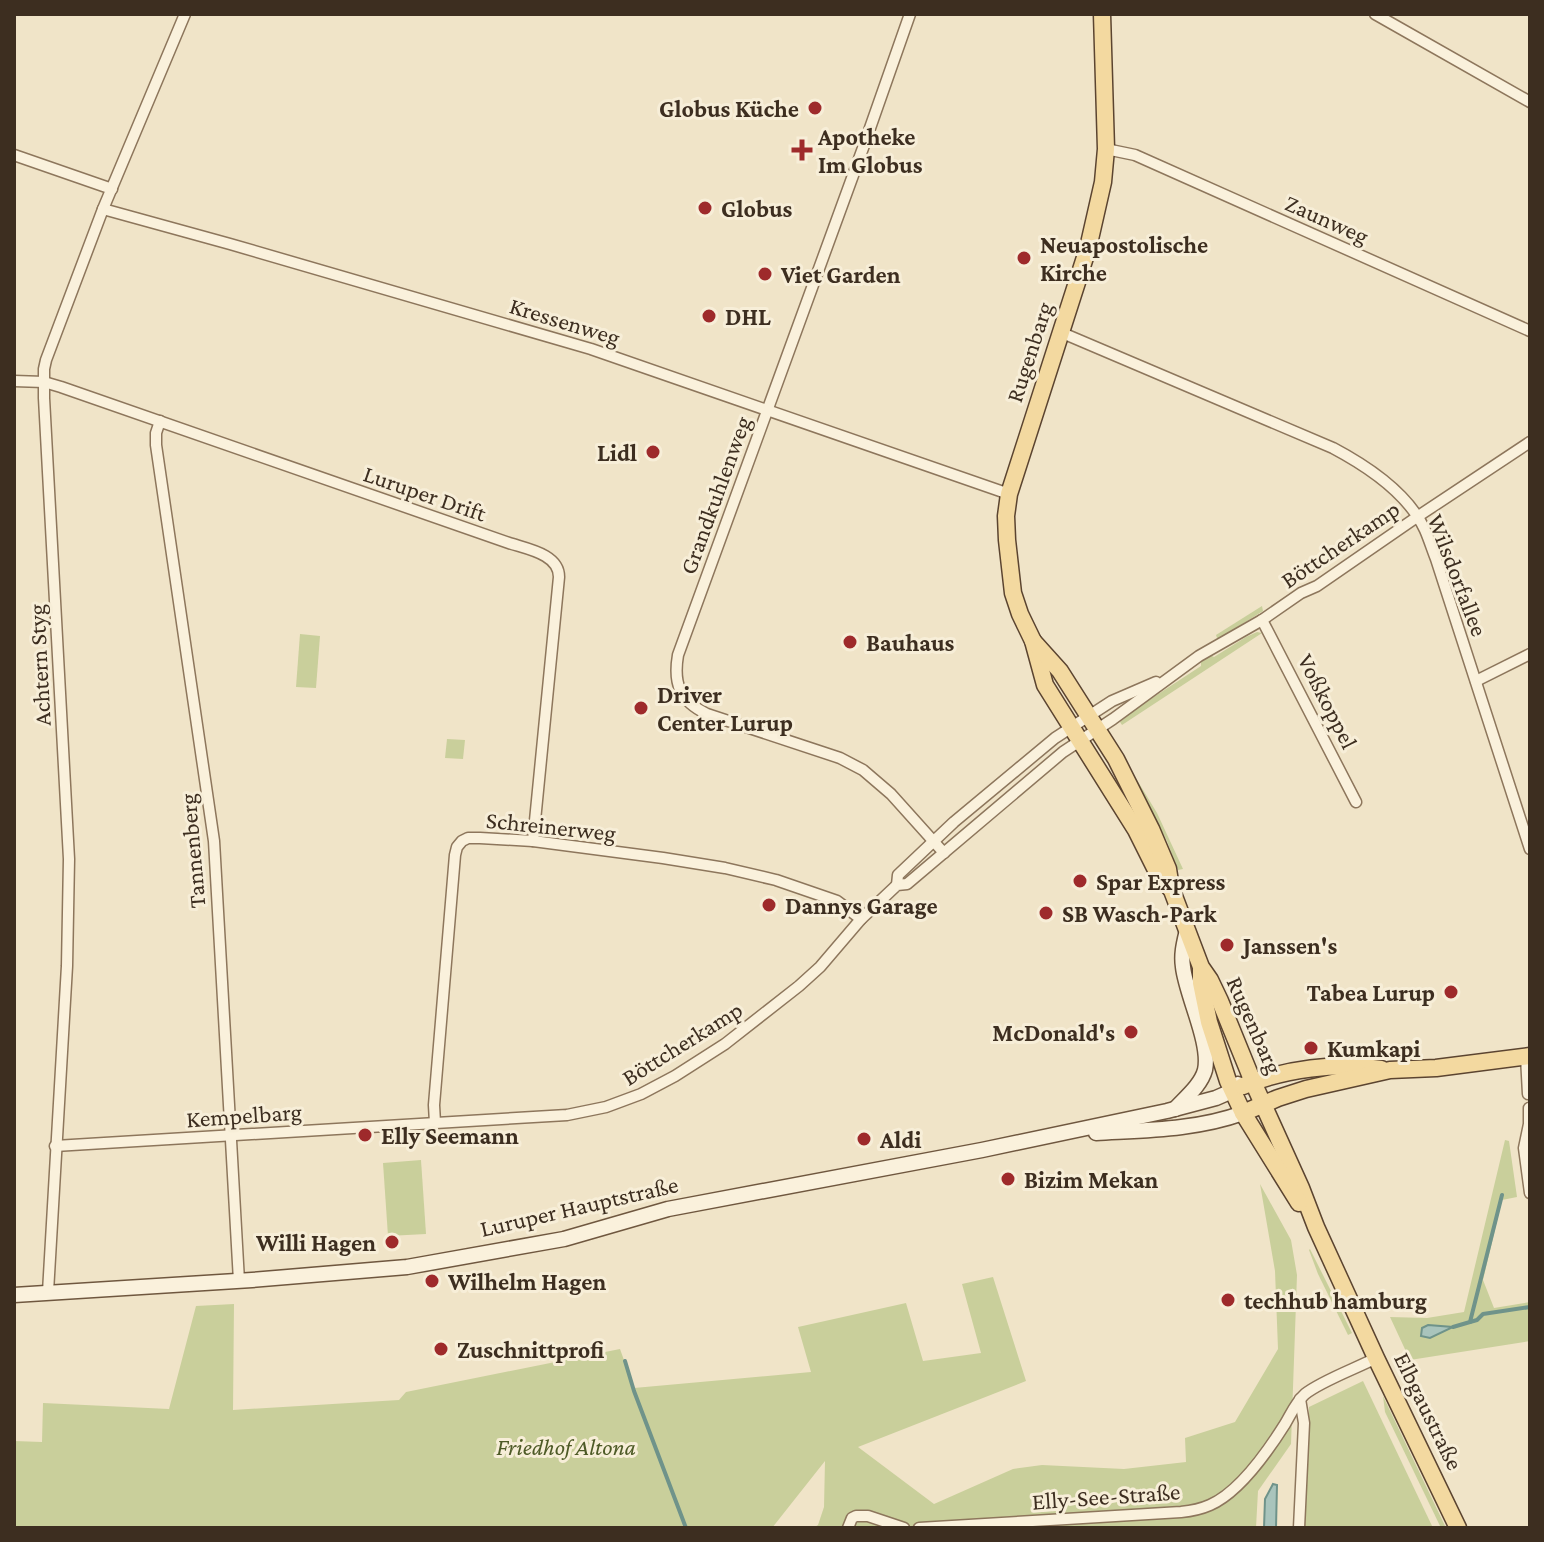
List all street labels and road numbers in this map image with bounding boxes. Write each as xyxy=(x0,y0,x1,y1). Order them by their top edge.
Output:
street label: Zaunweg xyxy=(1281,189,1373,250)
street label: Kressenweg xyxy=(506,291,624,351)
street label: Rugenbarg xyxy=(1000,298,1058,406)
street label: Grandkuhlenweg xyxy=(674,412,756,578)
street label: Luruper Drift xyxy=(360,459,491,527)
street label: Böttcherkamp xyxy=(1276,495,1404,593)
street label: Wilsdorfallee xyxy=(1422,510,1494,640)
street label: Achtern Styg xyxy=(22,603,56,727)
street label: Voßkoppel xyxy=(1293,649,1363,753)
street label: Tannenberg xyxy=(173,792,210,910)
street label: Schreinerweg xyxy=(485,806,618,846)
street label: Rugenbarg xyxy=(1222,972,1289,1078)
street label: Böttcherkamp xyxy=(617,995,747,1091)
street label: Kempelbarg xyxy=(185,1097,303,1133)
street label: Luruper Hauptstraße xyxy=(477,1170,681,1242)
street label: Elbgaustraße xyxy=(1389,1348,1469,1474)
street label: Elly-See-Straße xyxy=(1031,1477,1181,1515)

